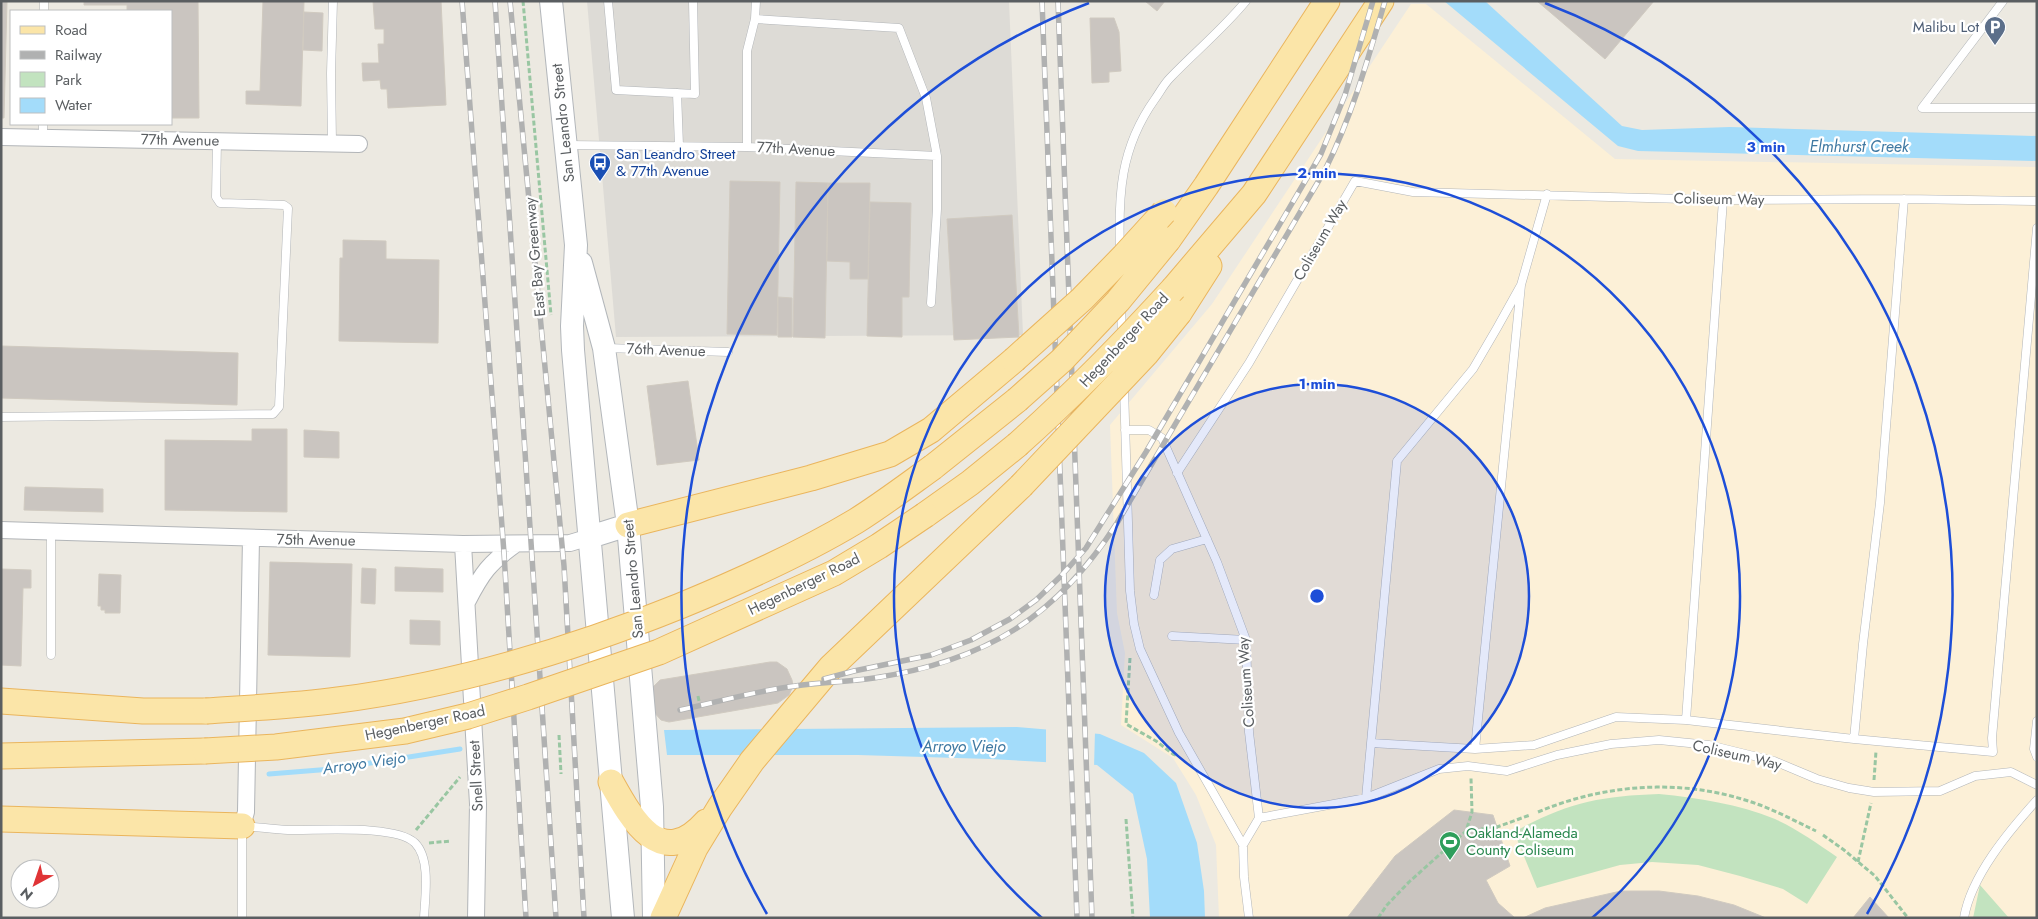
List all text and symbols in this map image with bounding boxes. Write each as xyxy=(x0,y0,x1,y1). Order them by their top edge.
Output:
legend xyxy=(10,10,172,125)
parking icon: Malibu Lot xyxy=(1983,15,2007,46)
place label: Malibu Lot xyxy=(1913,16,1979,38)
text: Road xyxy=(55,19,87,41)
text: Railway xyxy=(55,44,102,66)
street label: San Leandro Street xyxy=(546,62,580,183)
text: Park xyxy=(55,69,82,91)
text: Water xyxy=(55,94,93,116)
street label: 77th Avenue xyxy=(141,128,220,152)
water label: Elmhurst Creek xyxy=(1809,135,1910,158)
street label: 77th Avenue xyxy=(756,136,836,162)
text: 3 min xyxy=(1747,136,1785,158)
place label: San Leandro Street & 77th Avenue xyxy=(616,143,736,182)
bus stop icon: San Leandro Street & 77th Avenue xyxy=(588,151,612,182)
text: 2 min xyxy=(1297,162,1337,184)
street label: Coliseum Way xyxy=(1673,187,1765,211)
street label: Coliseum Way xyxy=(1288,195,1352,285)
street label: East Bay Greenway xyxy=(519,196,551,318)
street label: Hegenberger Road xyxy=(1074,288,1174,392)
street label: 76th Avenue xyxy=(626,338,706,362)
text: 1 min xyxy=(1298,373,1336,395)
street label: San Leandro Street xyxy=(617,518,649,639)
street label: 75th Avenue xyxy=(276,528,356,552)
street label: Hegenberger Road xyxy=(744,547,864,621)
centre of rings xyxy=(1308,587,1326,605)
street label: Coliseum Way xyxy=(1232,636,1260,728)
street label: Hegenberger Road xyxy=(363,700,487,746)
street label: Coliseum Way xyxy=(1690,734,1784,776)
water label: Arroyo Viejo xyxy=(921,735,1006,758)
street label: Snell Street xyxy=(463,740,489,812)
water label: Arroyo Viejo xyxy=(320,746,407,780)
place label: Oakland-Alameda County Coliseum xyxy=(1466,822,1578,861)
sports icon: Oakland-Alameda County Coliseum xyxy=(1438,830,1462,861)
north arrow xyxy=(10,859,60,909)
text: N xyxy=(16,883,37,905)

